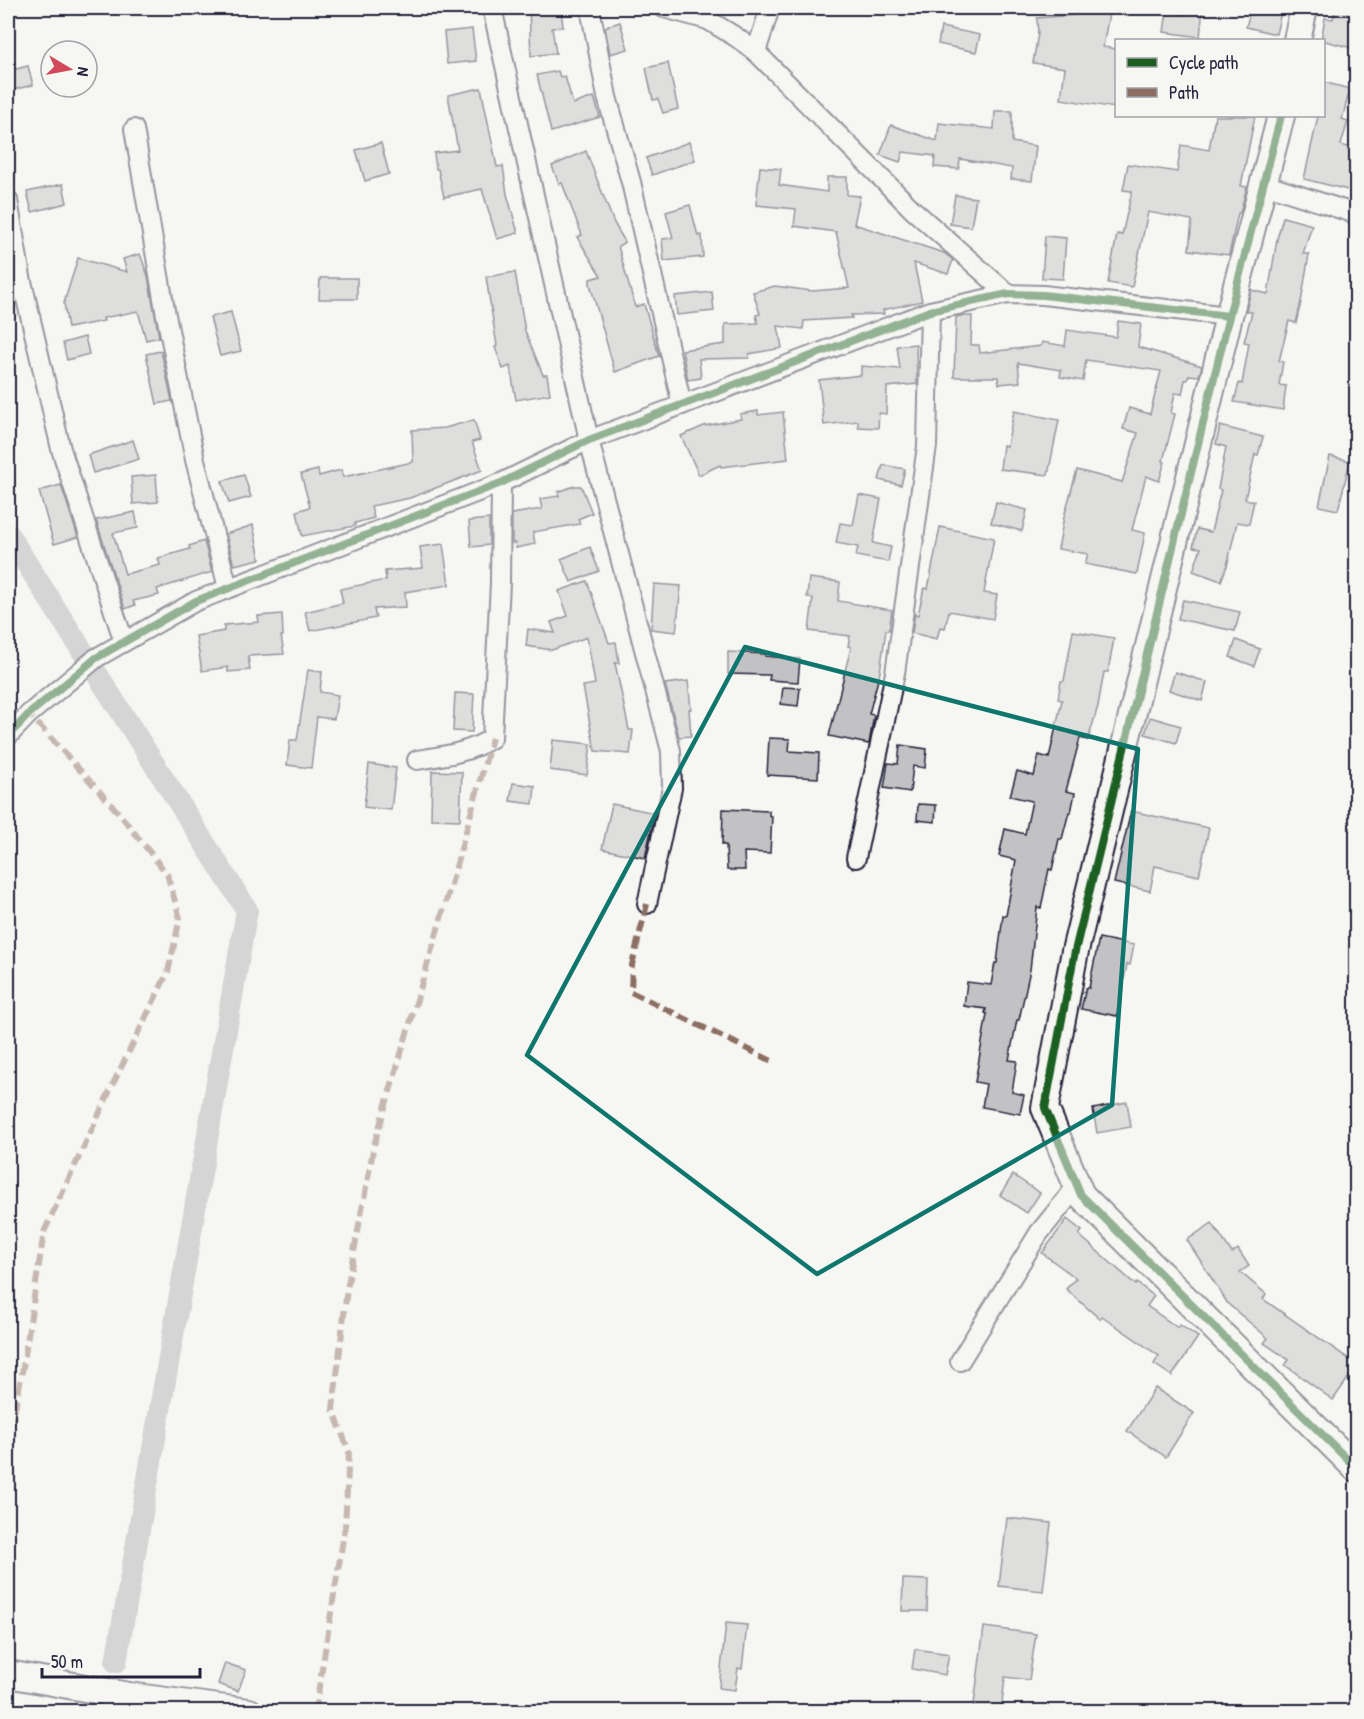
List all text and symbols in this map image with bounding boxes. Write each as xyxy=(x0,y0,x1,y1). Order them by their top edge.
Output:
north arrow xyxy=(39,39,99,99)
legend xyxy=(1115,39,1325,117)
text: Cycle path xyxy=(1169,50,1239,75)
text: N xyxy=(72,66,95,78)
text: Path xyxy=(1169,80,1199,105)
scale bar xyxy=(42,1641,200,1679)
text: 50 m xyxy=(51,1649,83,1674)

